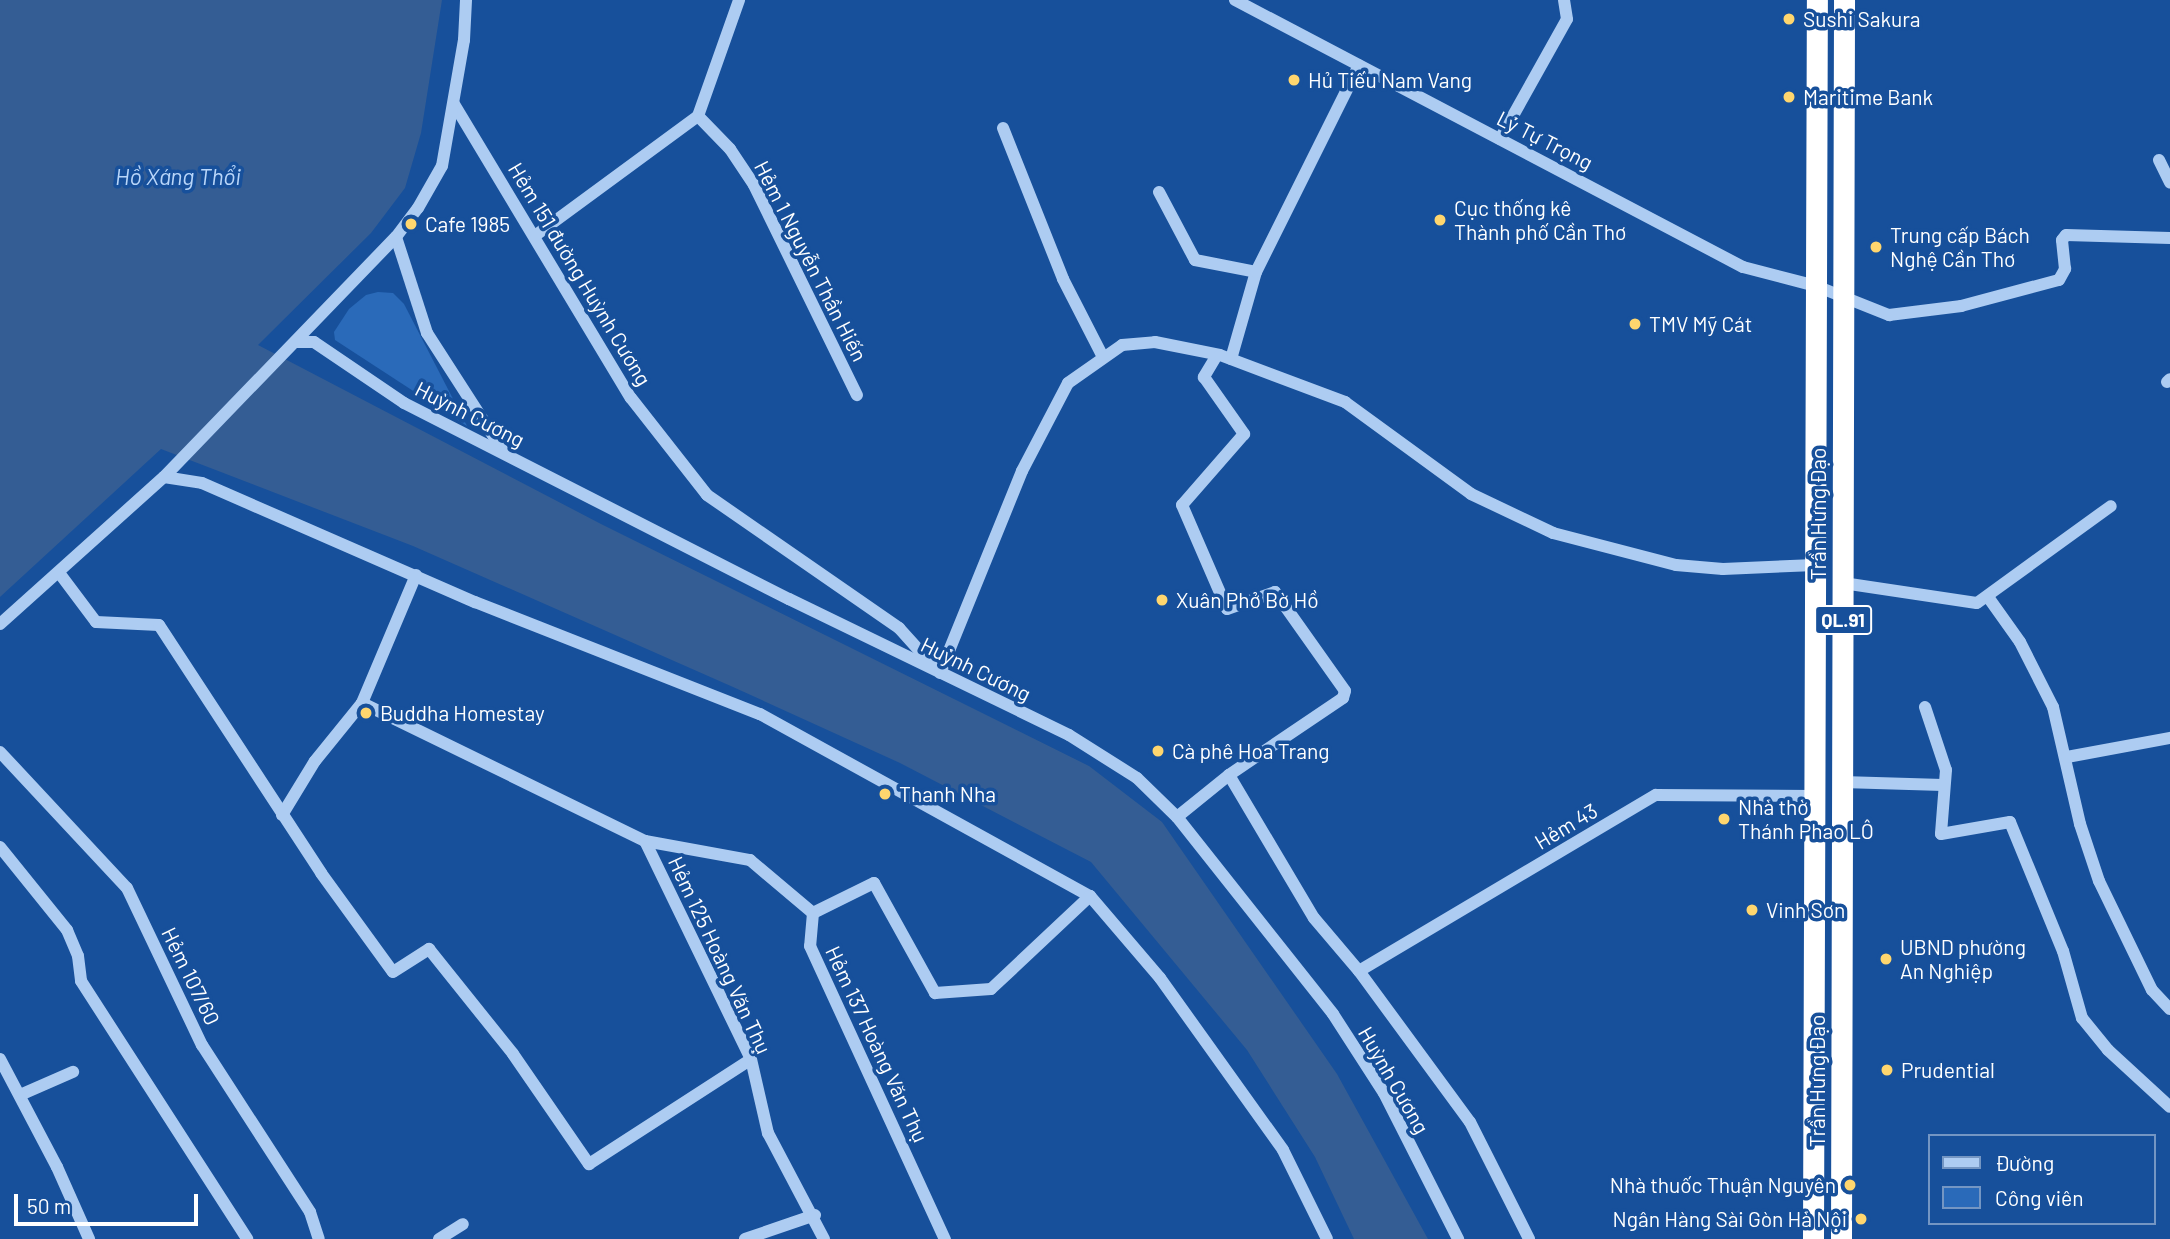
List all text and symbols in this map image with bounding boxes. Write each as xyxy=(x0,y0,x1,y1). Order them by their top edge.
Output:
place label: Sushi Sakura xyxy=(1803,6,1921,32)
marker: Sushi Sakura xyxy=(1781,11,1797,27)
place label: Hủ Tiếu Nam Vang xyxy=(1308,67,1472,93)
marker: Hủ Tiếu Nam Vang xyxy=(1286,72,1302,88)
place label: Maritime Bank xyxy=(1803,84,1933,110)
marker: Maritime Bank xyxy=(1781,89,1797,105)
street label: Lý Tự Trọng xyxy=(1493,105,1597,175)
street label: Hẻm 1 Nguyễn Thần Hiến xyxy=(749,156,873,366)
street label: Hẻm 151 đường Huỳnh Cương xyxy=(503,158,657,390)
water label: Hồ Xáng Thổi xyxy=(115,162,241,190)
place label: Cục thống kê Thành phố Cần Thơ xyxy=(1454,195,1626,245)
place label: Cafe 1985 xyxy=(425,211,510,237)
marker: Cục thống kê Thành phố Cần Thơ xyxy=(1432,212,1448,228)
marker: Cafe 1985 xyxy=(403,216,419,232)
place label: Trung cấp Bách Nghệ Cần Thơ xyxy=(1890,222,2030,272)
marker: Trung cấp Bách Nghệ Cần Thơ xyxy=(1868,239,1884,255)
place label: TMV Mỹ Cát xyxy=(1649,311,1752,337)
marker: TMV Mỹ Cát xyxy=(1627,316,1643,332)
street label: Huỳnh Cương xyxy=(411,376,529,452)
street label: Trần Hưng Đạo xyxy=(1805,448,1831,580)
place label: Xuân Phở Bờ Hồ xyxy=(1176,587,1319,613)
marker: Xuân Phở Bờ Hồ xyxy=(1154,592,1170,608)
road number: QL.91 xyxy=(1813,604,1873,636)
street label: Huỳnh Cương xyxy=(917,632,1035,706)
place label: Buddha Homestay xyxy=(380,700,545,726)
marker: Buddha Homestay xyxy=(358,705,374,721)
place label: Cà phê Hoa Trang xyxy=(1172,738,1329,764)
marker: Cà phê Hoa Trang xyxy=(1150,743,1166,759)
place label: Thanh Nha xyxy=(899,781,996,807)
marker: Thanh Nha xyxy=(877,786,893,802)
place label: Nhà thờ Thánh Phao LÔ xyxy=(1738,794,1874,844)
street label: Hẻm 43 xyxy=(1530,797,1602,855)
marker: Nhà thờ Thánh Phao LÔ xyxy=(1716,811,1732,827)
street label: Hẻm 125 Hoàng Văn Thụ xyxy=(663,852,777,1058)
place label: Vinh Sơn xyxy=(1766,897,1845,923)
marker: Vinh Sơn xyxy=(1744,902,1760,918)
street label: Hẻm 107/60 xyxy=(157,923,225,1029)
place label: UBND phường An Nghiệp xyxy=(1900,934,2026,984)
street label: Hẻm 137 Hoàng Văn Thụ xyxy=(820,942,934,1146)
marker: UBND phường An Nghiệp xyxy=(1878,951,1894,967)
street label: Trần Hưng Đạo xyxy=(1804,1015,1830,1147)
street label: Huỳnh Cương xyxy=(1353,1022,1435,1138)
place label: Prudential xyxy=(1901,1057,1995,1083)
marker: Prudential xyxy=(1879,1062,1895,1078)
legend xyxy=(1928,1134,2156,1225)
text: Đường xyxy=(1995,1150,2054,1175)
place label: Nhà thuốc Thuận Nguyên xyxy=(1610,1172,1836,1198)
marker: Nhà thuốc Thuận Nguyên xyxy=(1842,1177,1858,1193)
scale bar xyxy=(18,1180,201,1224)
text: Công viên xyxy=(1995,1185,2084,1210)
text: 50 m xyxy=(27,1193,71,1218)
place label: Ngân Hàng Sài Gòn Hà Nội xyxy=(1613,1206,1847,1232)
marker: Ngân Hàng Sài Gòn Hà Nội xyxy=(1853,1211,1869,1227)

